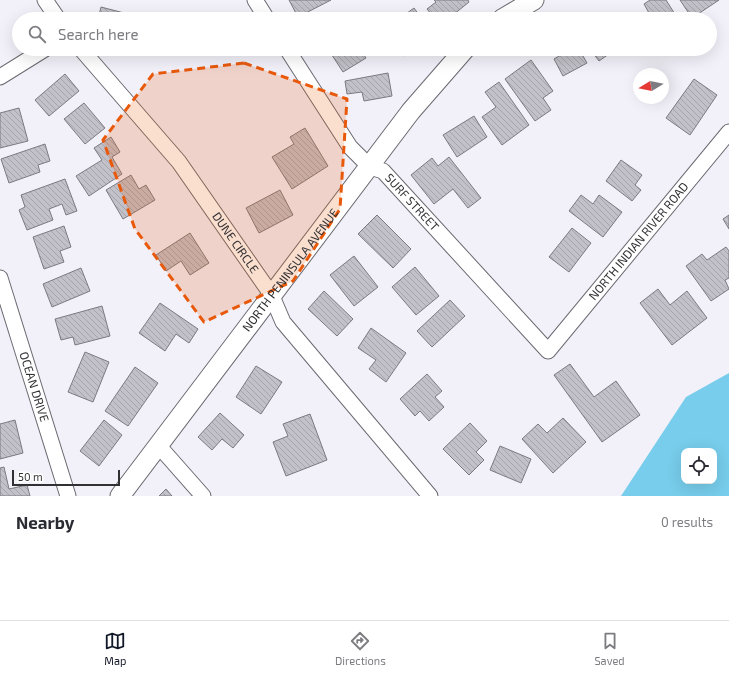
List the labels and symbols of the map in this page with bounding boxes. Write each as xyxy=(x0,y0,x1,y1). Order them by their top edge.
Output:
north arrow xyxy=(633,68,669,104)
street label: SURF STREET xyxy=(383,170,442,233)
street label: NORTH INDIAN RIVER ROAD xyxy=(585,179,691,302)
street label: NORTH PENINSULA AVENUE xyxy=(239,205,341,334)
street label: DUNE CIRCLE xyxy=(210,209,262,276)
street label: OCEAN DRIVE xyxy=(17,350,53,424)
scale bar xyxy=(12,468,120,487)

